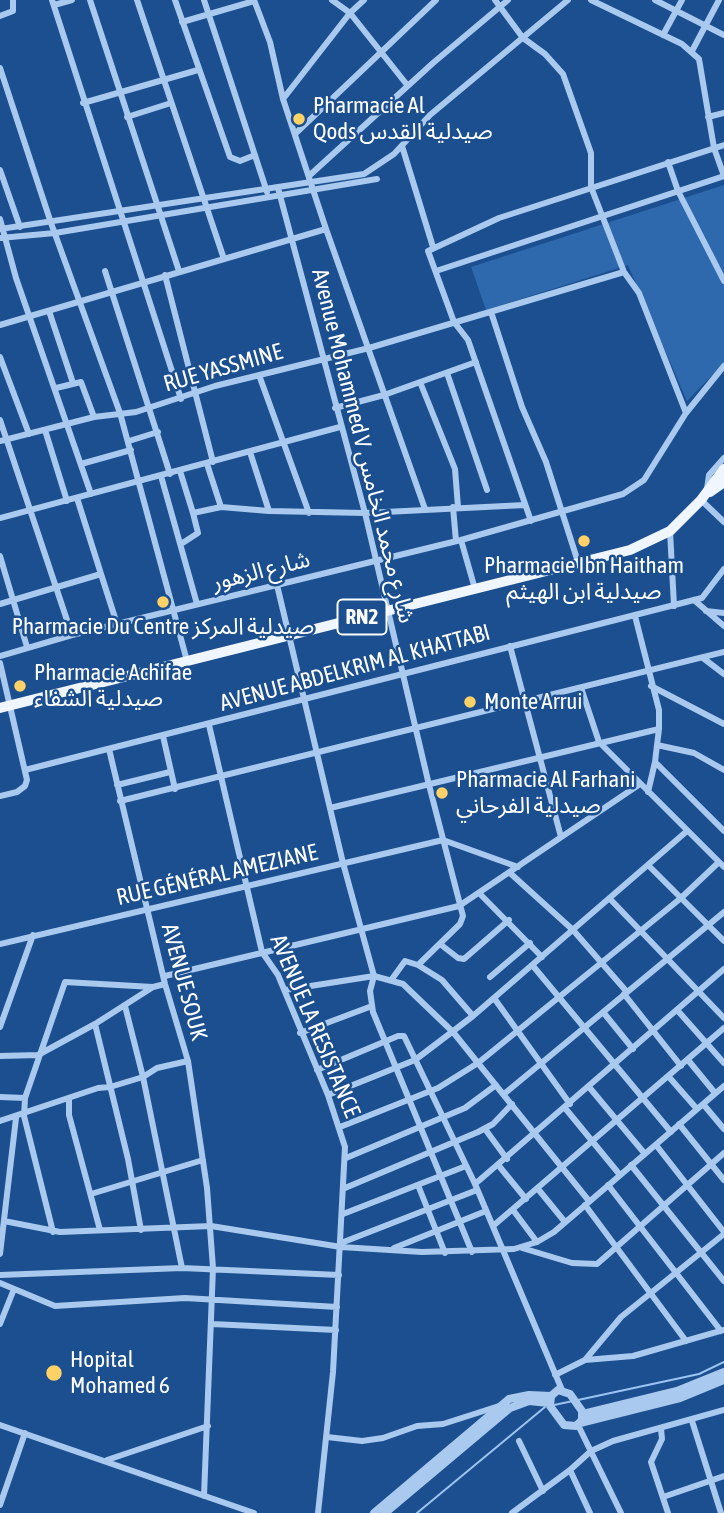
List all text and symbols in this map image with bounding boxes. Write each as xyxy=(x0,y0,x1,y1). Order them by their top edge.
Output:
place label: Pharmacie Al Qods صيدلية القدس xyxy=(313,92,493,146)
marker: Pharmacie Al Qods صيدلية القدس xyxy=(291,111,307,127)
street label: Avenue Mohammed V شارع محمد الخامس xyxy=(306,266,420,626)
street label: RUE YASSMINE xyxy=(160,338,286,398)
marker: Pharmacie Ibn Haitham صيدلية ابن الهيثم xyxy=(576,533,592,549)
street label: شارع الزهور xyxy=(209,545,313,597)
place label: Pharmacie Ibn Haitham صيدلية ابن الهيثم xyxy=(484,552,684,606)
marker: Pharmacie Du Centre صيدلية المركز xyxy=(155,594,171,610)
road number: RN2 xyxy=(338,600,386,634)
place label: Pharmacie Du Centre صيدلية المركز xyxy=(12,613,314,641)
street label: AVENUE ABDELKRIM AL KHATTABI xyxy=(217,619,493,717)
place label: Pharmacie Achifae صيدلية الشفاء xyxy=(34,659,192,713)
marker: Pharmacie Achifae صيدلية الشفاء xyxy=(12,678,28,694)
place label: Monte Arrui xyxy=(484,688,583,716)
marker: Monte Arrui xyxy=(462,694,478,710)
place label: Pharmacie Al Farhani صيدلية الفرحاني xyxy=(456,766,636,820)
marker: Pharmacie Al Farhani صيدلية الفرحاني xyxy=(434,785,450,801)
street label: RUE GÉNÉRAL AMEZIANE xyxy=(114,838,320,912)
street label: AVENUE SOUK xyxy=(155,921,213,1043)
street label: AVENUE LA RESISTANCE xyxy=(264,930,366,1122)
place label: Hopital Mohamed 6 xyxy=(70,1346,170,1400)
marker: Hopital Mohamed 6 xyxy=(44,1363,64,1383)

